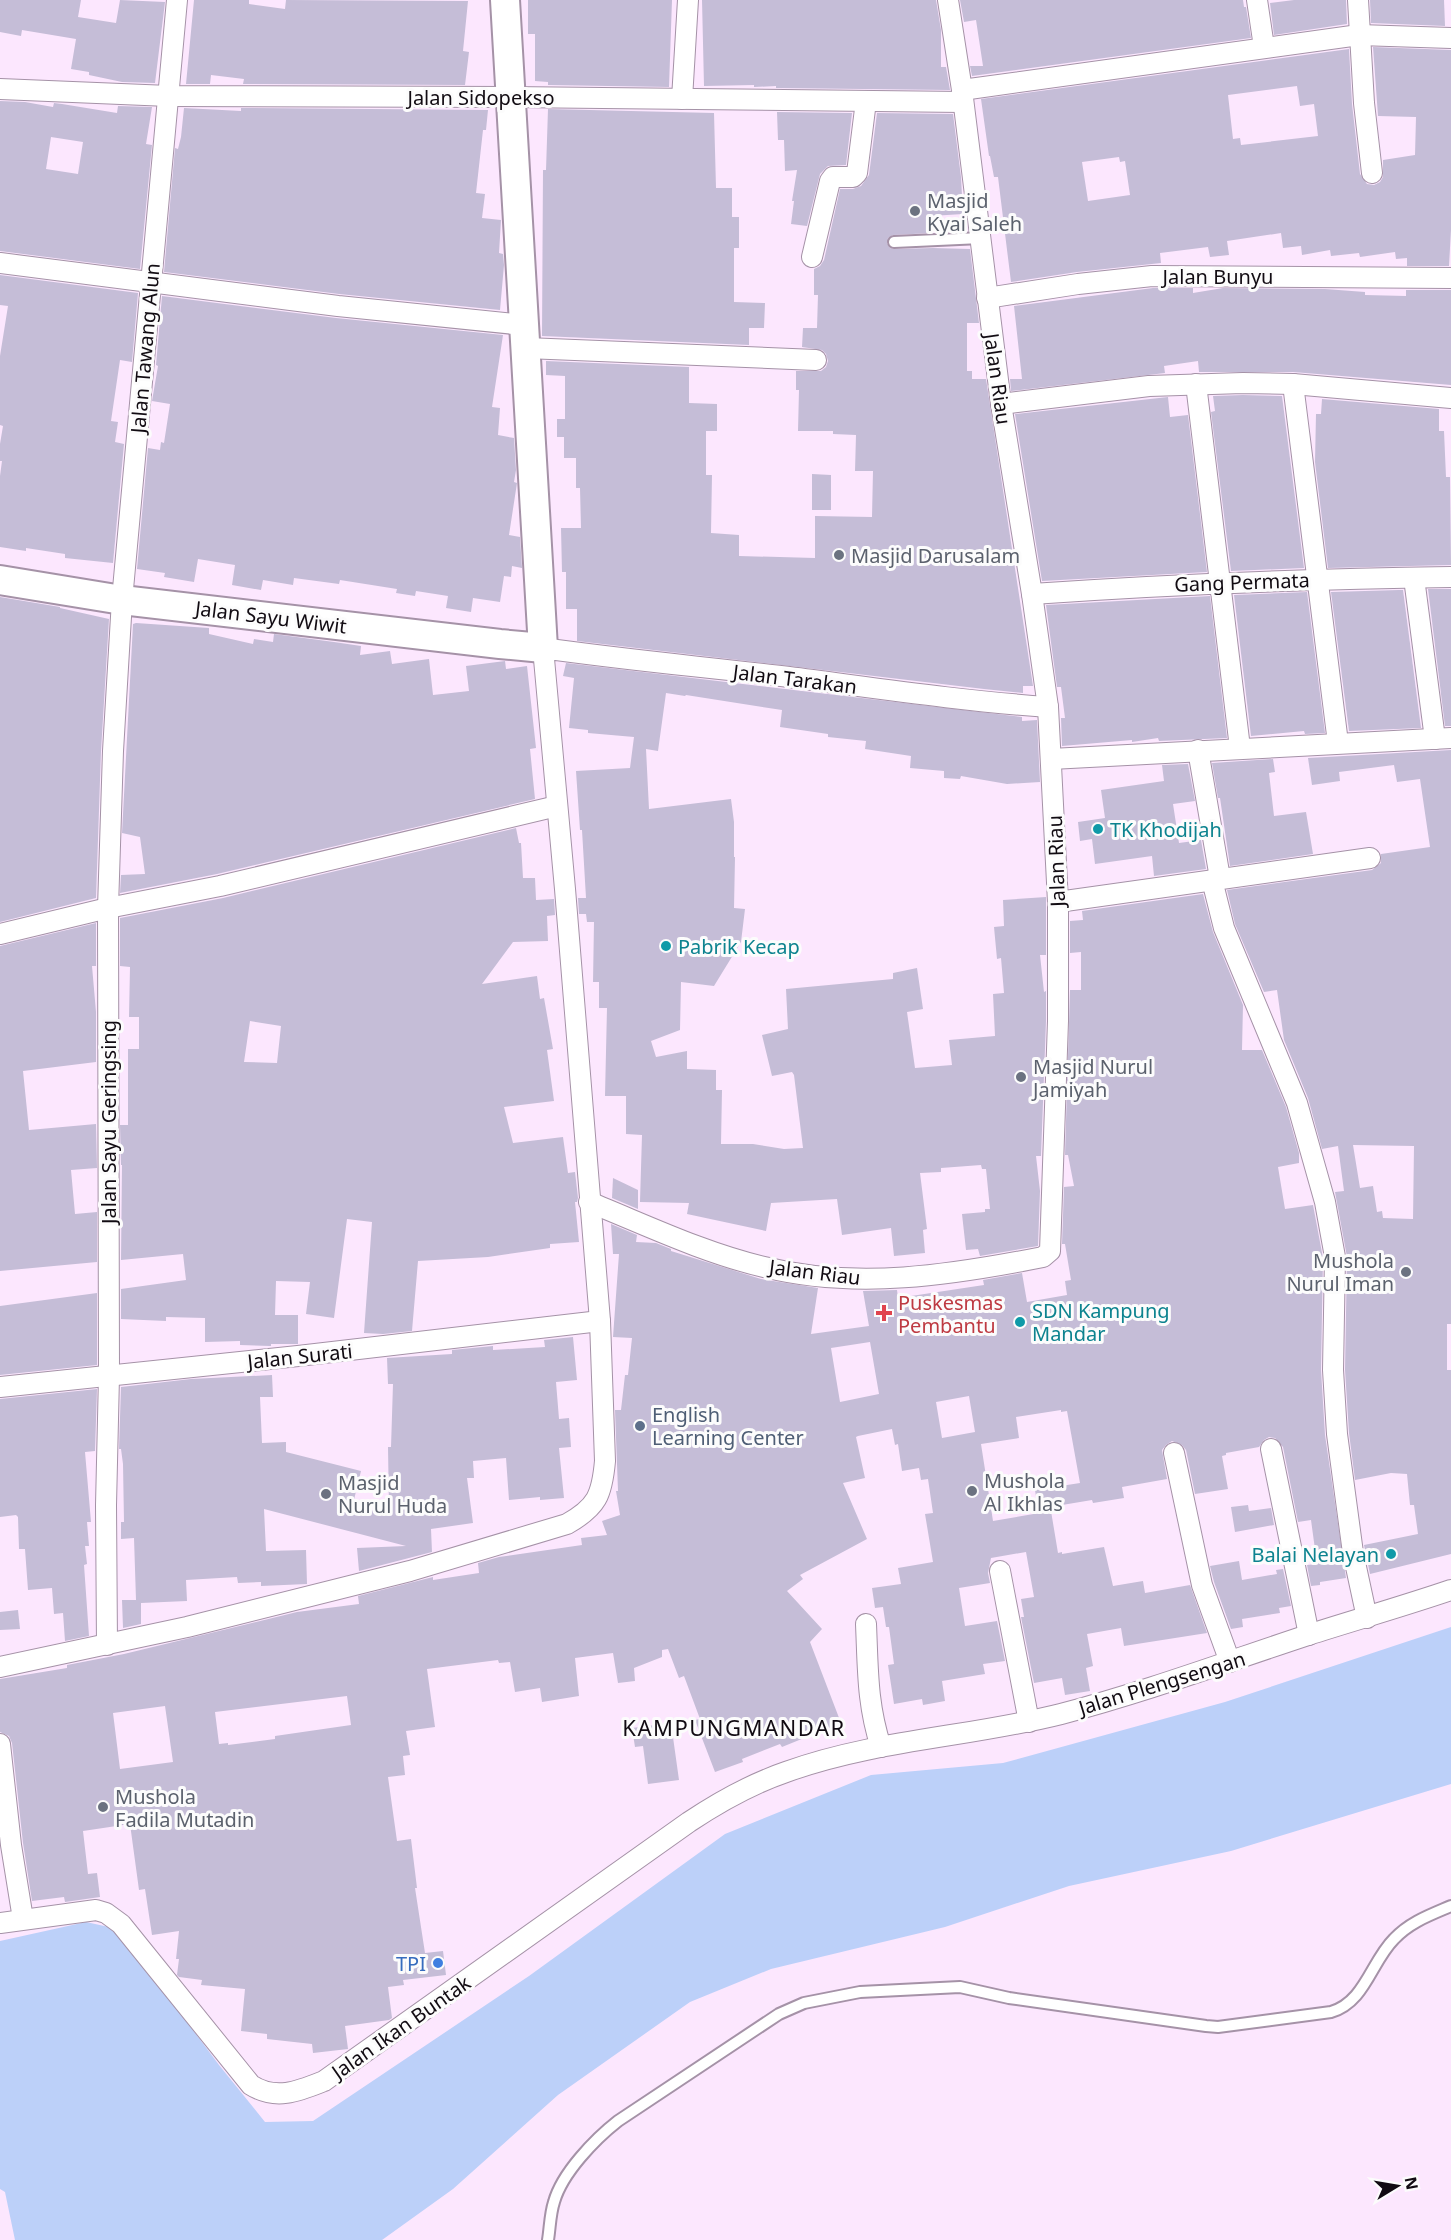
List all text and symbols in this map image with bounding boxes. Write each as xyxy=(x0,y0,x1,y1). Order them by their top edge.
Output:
street label: Jalan Sidopekso xyxy=(405,84,555,111)
place label: Masjid Kyai Saleh xyxy=(927,187,1022,237)
marker: Masjid Kyai Saleh xyxy=(908,204,922,218)
street label: Jalan Tawang Alun xyxy=(124,262,166,436)
street label: Jalan Bunyu xyxy=(1161,263,1273,290)
street label: Jalan Riau xyxy=(978,330,1018,426)
place label: Masjid Darusalam xyxy=(851,542,1020,569)
marker: Masjid Darusalam xyxy=(832,548,846,562)
street label: Gang Permata xyxy=(1174,566,1310,598)
street label: Jalan Sayu Wiwit xyxy=(192,594,348,640)
street label: Jalan Tarakan xyxy=(729,658,859,700)
street label: Jalan Riau xyxy=(1041,815,1071,909)
place label: TK Khodijah xyxy=(1110,816,1222,843)
marker: TK Khodijah xyxy=(1091,822,1105,836)
place label: Pabrik Kecap xyxy=(678,933,800,960)
marker: Pabrik Kecap xyxy=(659,939,673,953)
street label: Jalan Sayu Geringsing xyxy=(95,1020,122,1226)
place label: Masjid Nurul Jamiyah xyxy=(1031,1053,1153,1103)
marker: Masjid Nurul Jamiyah xyxy=(1014,1070,1028,1084)
place label: Mushola Nurul Iman xyxy=(1286,1247,1394,1297)
street label: Jalan Riau xyxy=(766,1253,862,1291)
marker: Mushola Nurul Iman xyxy=(1399,1265,1413,1279)
place label: Puskesmas Pembantu xyxy=(898,1289,1003,1339)
place label: SDN Kampung Mandar xyxy=(1032,1297,1170,1347)
marker: Puskesmas Pembantu xyxy=(875,1304,893,1322)
marker: SDN Kampung Mandar xyxy=(1013,1315,1027,1329)
street label: Jalan Surati xyxy=(244,1337,354,1375)
place label: English Learning Center xyxy=(652,1401,804,1451)
marker: English Learning Center xyxy=(633,1419,647,1433)
place label: Mushola Al Ikhlas xyxy=(984,1467,1065,1517)
place label: Masjid Nurul Huda xyxy=(338,1469,447,1519)
marker: Mushola Al Ikhlas xyxy=(965,1484,979,1498)
marker: Masjid Nurul Huda xyxy=(319,1487,333,1501)
place label: Balai Nelayan xyxy=(1251,1541,1379,1568)
marker: Balai Nelayan xyxy=(1384,1547,1398,1561)
street label: Jalan Plengsengan xyxy=(1073,1645,1249,1722)
district label: KAMPUNGMANDAR xyxy=(622,1712,846,1742)
place label: Mushola Fadila Mutadin xyxy=(115,1783,254,1833)
marker: Mushola Fadila Mutadin xyxy=(96,1800,110,1814)
place label: TPI xyxy=(396,1950,426,1977)
marker: TPI xyxy=(431,1956,445,1970)
street label: Jalan Ikan Buntak xyxy=(325,1969,476,2086)
north arrow xyxy=(1367,2156,1427,2216)
text: N xyxy=(1400,2175,1424,2192)

